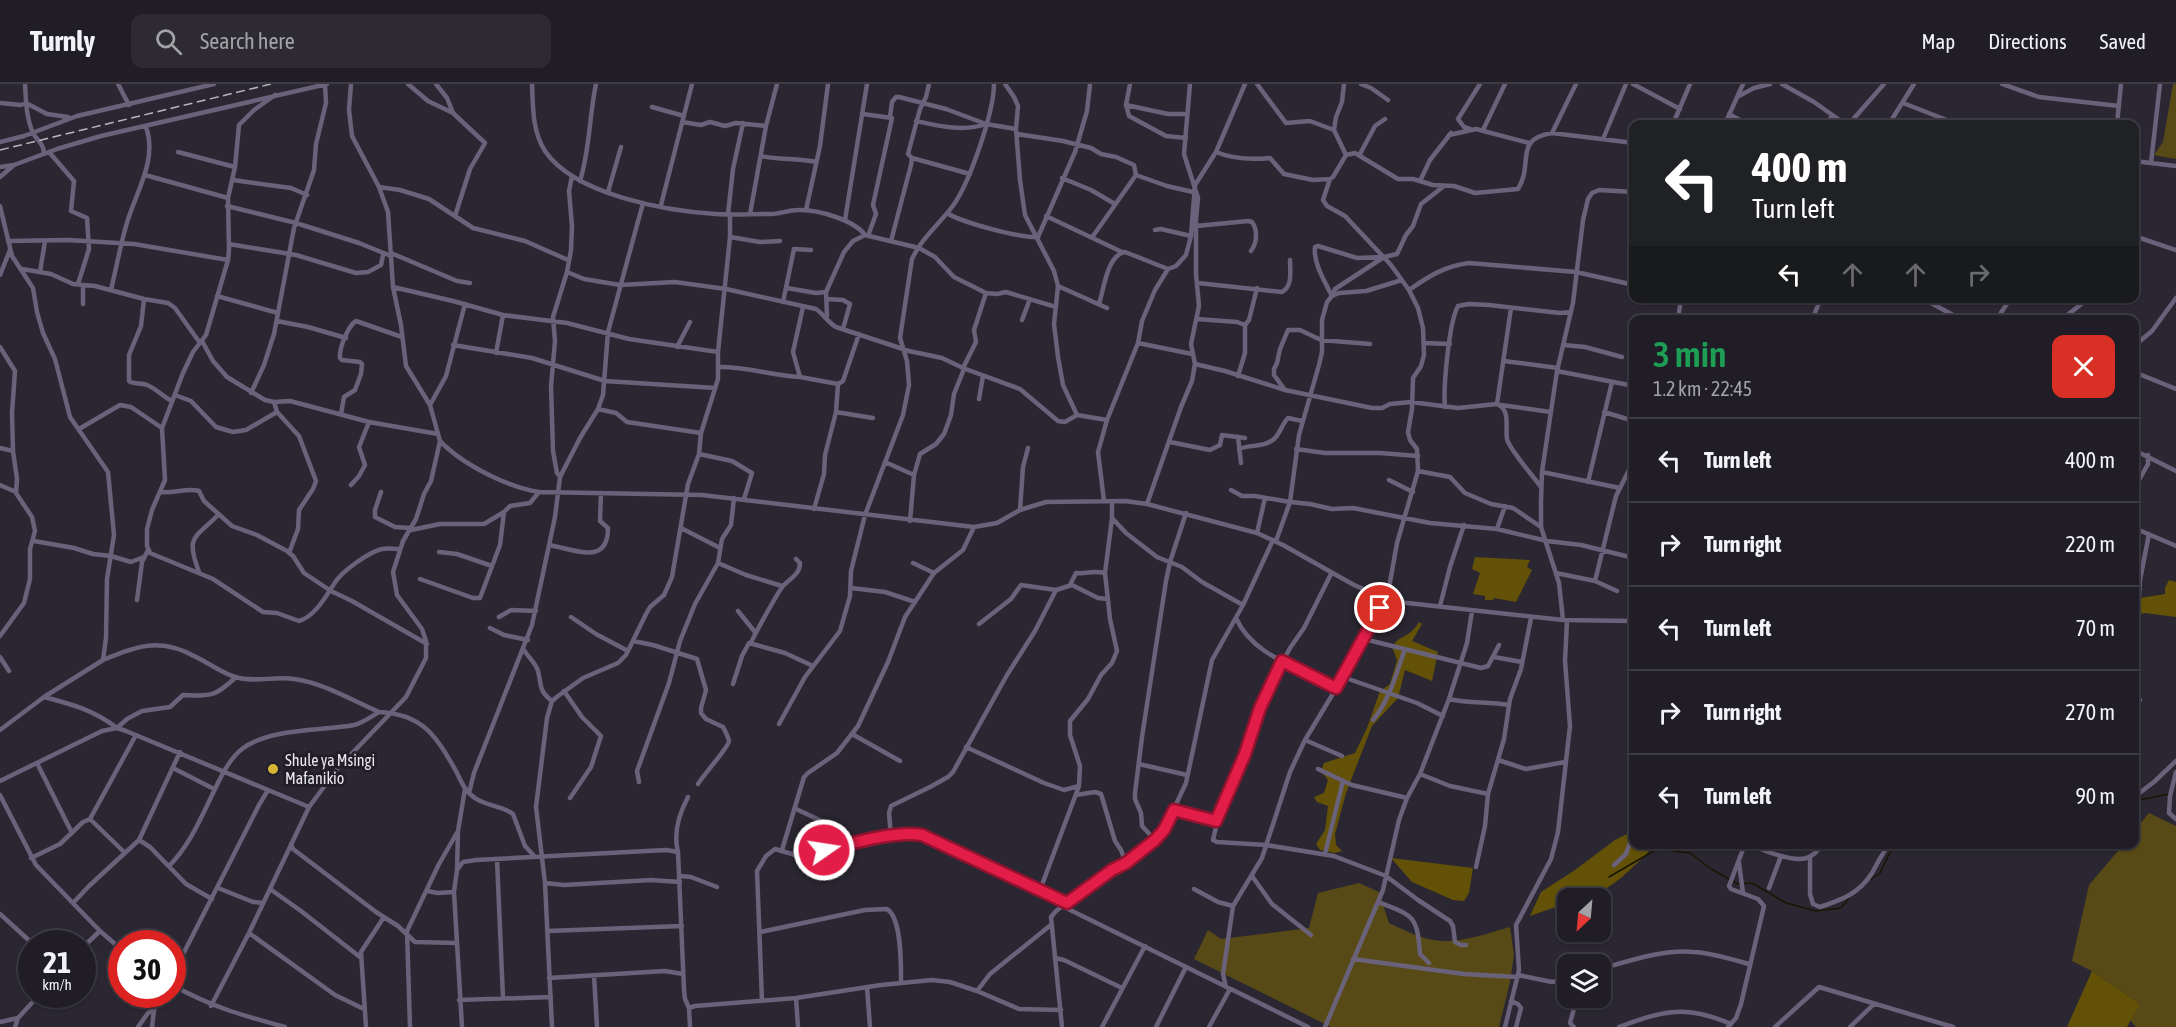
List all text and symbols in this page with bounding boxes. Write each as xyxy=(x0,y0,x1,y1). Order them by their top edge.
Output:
search box xyxy=(131,14,551,68)
text: Turnly xyxy=(30,25,95,57)
icon: search xyxy=(152,25,185,58)
text: Search here xyxy=(200,28,295,54)
text: Map xyxy=(1921,29,1955,53)
text: Directions xyxy=(1988,29,2067,53)
text: Saved xyxy=(2100,29,2146,53)
text: 400 m xyxy=(1752,143,1847,191)
icon: left xyxy=(1653,144,1731,222)
text: Turn left xyxy=(1752,193,1835,224)
icon: left xyxy=(1773,258,1806,291)
icon: ahead xyxy=(1836,258,1869,291)
icon: ahead xyxy=(1899,258,1932,291)
icon: right xyxy=(1962,258,1995,291)
text: 3 min xyxy=(1653,333,1727,375)
button: close xyxy=(2052,335,2115,398)
text: 1.2 km · 22:45 xyxy=(1653,377,1752,400)
icon: left xyxy=(1653,444,1686,477)
text: Turn left xyxy=(1704,447,1771,473)
text: 400 m xyxy=(2065,447,2115,473)
icon: right xyxy=(1653,528,1686,561)
text: Turn right xyxy=(1704,531,1781,557)
text: 220 m xyxy=(2065,531,2115,557)
pin xyxy=(1354,582,1405,633)
icon: arrive xyxy=(1363,591,1396,624)
icon: left xyxy=(1653,612,1686,645)
text: Turn left xyxy=(1704,615,1771,641)
text: 70 m xyxy=(2075,615,2115,641)
icon: right xyxy=(1653,696,1686,729)
text: Turn right xyxy=(1704,699,1781,725)
text: 270 m xyxy=(2065,699,2115,725)
place label: Shule ya Msingi Mafanikio xyxy=(285,751,375,787)
marker: Shule ya Msingi Mafanikio xyxy=(266,762,280,776)
icon: left xyxy=(1653,780,1686,813)
text: Turn left xyxy=(1704,783,1771,809)
text: 90 m xyxy=(2075,783,2115,809)
position arrow xyxy=(792,818,856,882)
north arrow xyxy=(1557,888,1611,942)
map controls xyxy=(1557,888,1611,1008)
speed limit sign: 30 xyxy=(108,930,186,1008)
text: 21 xyxy=(43,945,71,979)
button: layers xyxy=(1557,954,1611,1008)
text: km/h xyxy=(42,976,72,993)

